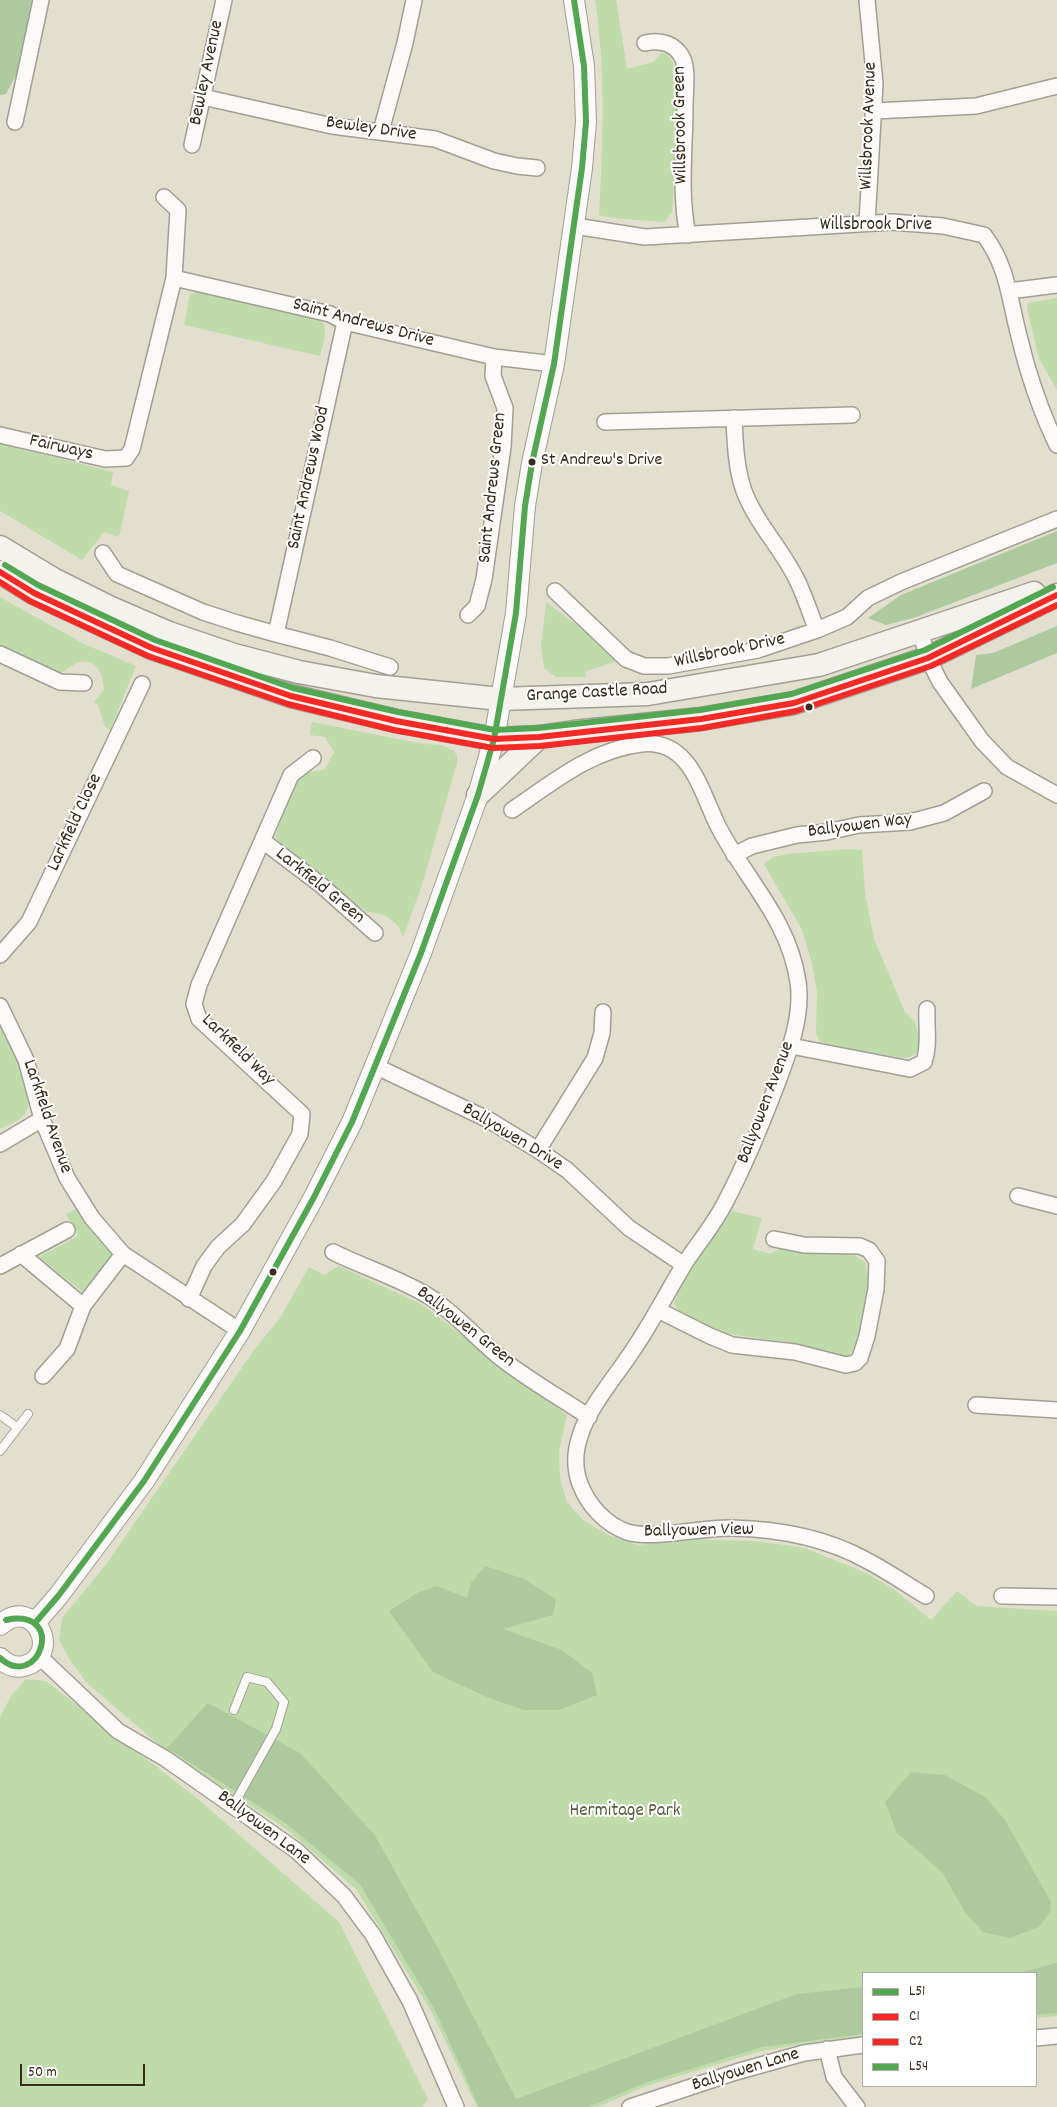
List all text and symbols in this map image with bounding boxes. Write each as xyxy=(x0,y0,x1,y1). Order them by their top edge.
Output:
street label: Bewley Avenue xyxy=(186,19,230,127)
street label: Willsbrook Avenue xyxy=(856,62,884,190)
street label: Willsbrook Green xyxy=(670,66,694,184)
street label: Bewley Drive xyxy=(324,112,418,148)
street label: Willsbrook Drive xyxy=(820,215,932,237)
street label: Saint Andrews Drive xyxy=(290,294,436,354)
street label: Saint Andrews Wood xyxy=(284,404,336,552)
street label: Saint Andrews Green xyxy=(475,412,513,564)
street label: Fairways xyxy=(27,431,95,467)
place label: St Andrew's Drive xyxy=(541,451,662,473)
marker: St Andrew's Drive xyxy=(527,457,537,467)
street label: Willsbrook Drive xyxy=(673,629,787,675)
street label: Grange Castle Road xyxy=(526,679,668,709)
unlabelled marker xyxy=(804,702,814,712)
street label: Larkfield Close xyxy=(43,771,109,875)
street label: Ballyowen Way xyxy=(807,809,913,845)
street label: Larkfield Green xyxy=(270,844,368,930)
street label: Larkfield Way xyxy=(195,1010,279,1092)
street label: Ballyowen Avenue xyxy=(733,1039,801,1167)
street label: Larkfield Avenue xyxy=(16,1057,76,1177)
street label: Ballyowen Drive xyxy=(458,1099,566,1177)
unlabelled marker xyxy=(268,1267,278,1277)
street label: Ballyowen Green xyxy=(411,1282,519,1374)
street label: Ballyowen View xyxy=(644,1520,754,1544)
street label: Ballyowen Lane xyxy=(212,1787,314,1871)
park label: Hermitage Park xyxy=(570,1801,680,1823)
legend xyxy=(862,1972,1037,2087)
text: L51 xyxy=(909,1981,925,2003)
text: C1 xyxy=(909,2006,920,2028)
text: C2 xyxy=(909,2031,923,2053)
street label: Ballyowen Lane xyxy=(690,2044,802,2098)
scale bar xyxy=(22,2054,148,2086)
text: L54 xyxy=(909,2056,928,2078)
text: 50 m xyxy=(28,2062,57,2084)

